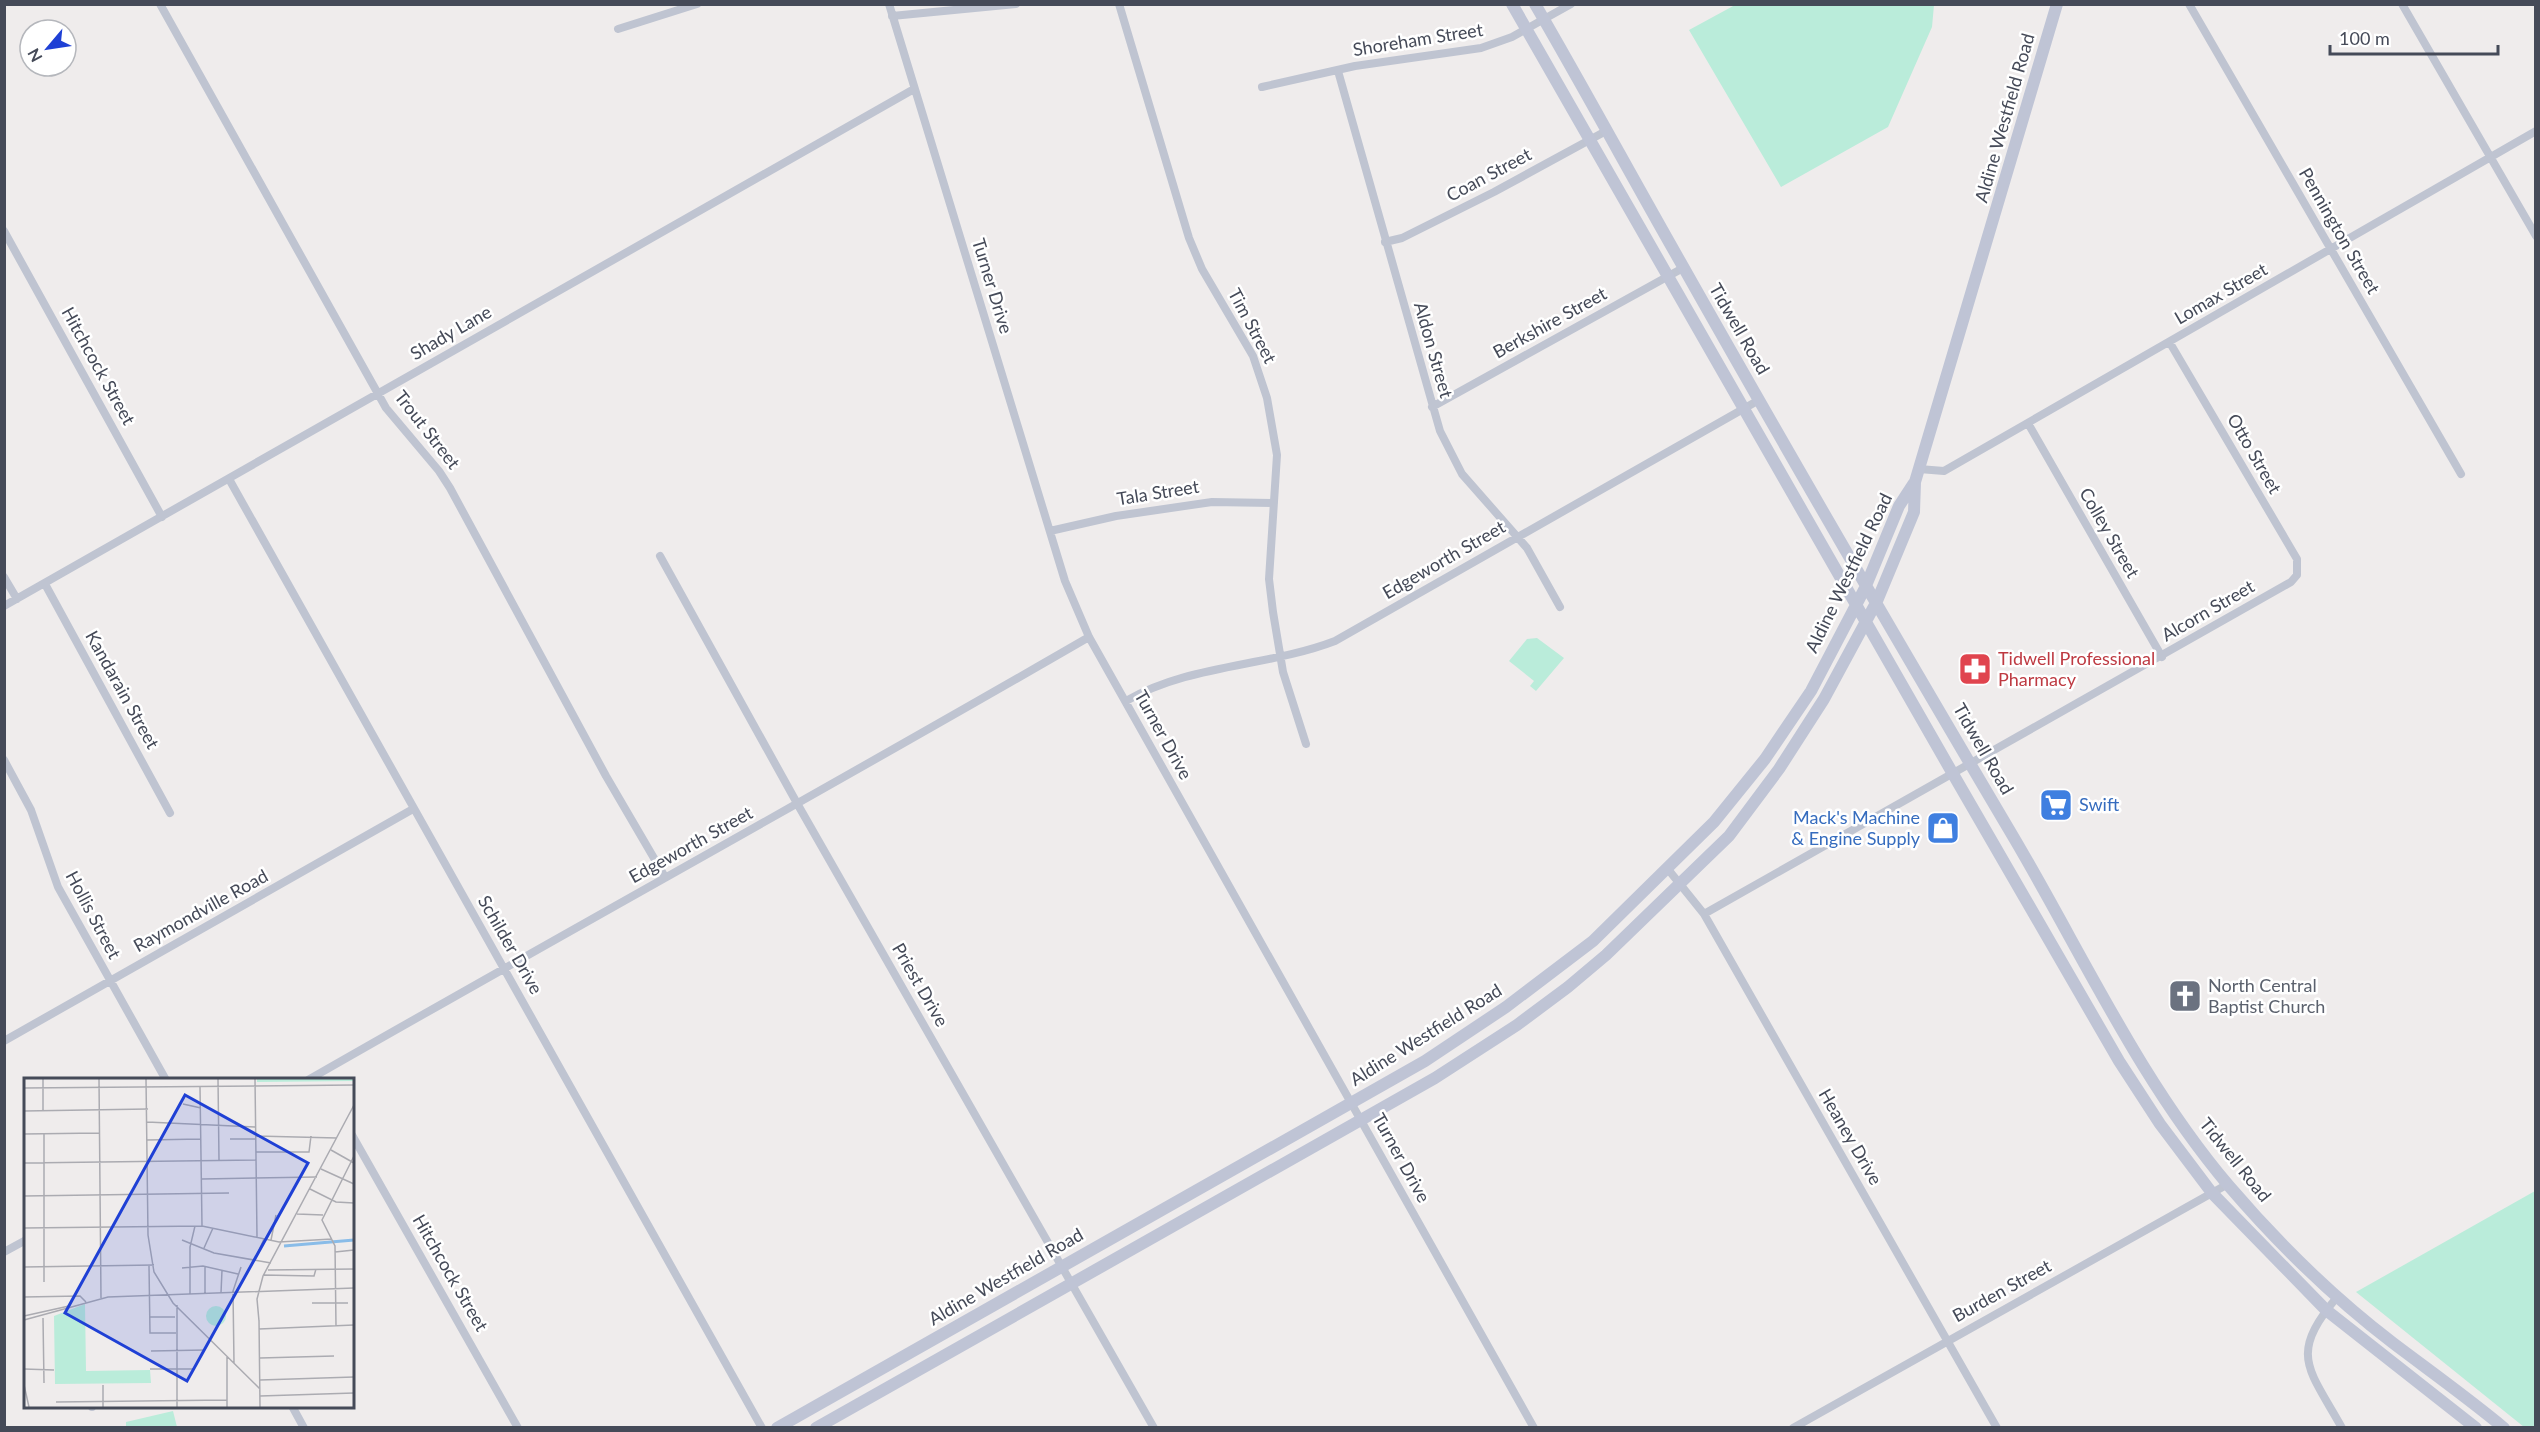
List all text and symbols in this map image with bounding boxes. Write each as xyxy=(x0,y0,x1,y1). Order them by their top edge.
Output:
north arrow xyxy=(18,18,78,78)
street label: Shoreham Street xyxy=(1351,18,1485,60)
scale bar xyxy=(2330,18,2498,56)
text: 100 m xyxy=(2339,27,2390,49)
street label: Aldine Westfield Road xyxy=(1969,31,2039,205)
text: N xyxy=(23,46,46,66)
street label: Coan Street xyxy=(1442,142,1535,206)
street label: Pennington Street xyxy=(2295,163,2385,298)
street label: Turner Drive xyxy=(968,235,1018,336)
street label: Lomax Street xyxy=(2170,257,2271,329)
street label: Tidwell Road xyxy=(1705,279,1775,378)
street label: Berkshire Street xyxy=(1489,282,1611,362)
street label: Tim Street xyxy=(1224,284,1282,367)
street label: Aldon Street xyxy=(1410,299,1458,401)
street label: Shady Lane xyxy=(406,300,495,364)
street label: Hitchcock Street xyxy=(57,303,141,429)
street label: Trout Street xyxy=(390,386,466,473)
street label: Otto Street xyxy=(2223,410,2287,498)
street label: Tala Street xyxy=(1115,475,1201,509)
street label: Colley Street xyxy=(2075,483,2145,582)
street label: Aldine Westfield Road xyxy=(1800,489,1896,656)
street label: Edgeworth Street xyxy=(1378,515,1509,603)
street label: Alcorn Street xyxy=(2157,574,2258,646)
street label: Kandarain Street xyxy=(81,627,165,753)
place label: Tidwell Professional Pharmacy xyxy=(1998,647,2155,690)
pharmacy icon: Tidwell Professional Pharmacy xyxy=(1957,651,1993,687)
street label: Turner Drive xyxy=(1130,686,1197,783)
street label: Tidwell Road xyxy=(1949,699,2019,798)
supermarket icon: Swift xyxy=(2038,787,2074,823)
place label: Swift xyxy=(2079,793,2120,815)
street label: Edgeworth Street xyxy=(625,801,757,887)
place label: Mack's Machine & Engine Supply xyxy=(1791,806,1921,849)
shop icon: Mack's Machine & Engine Supply xyxy=(1925,810,1961,846)
street label: Raymondville Road xyxy=(129,864,272,956)
street label: Hollis Street xyxy=(62,867,126,963)
street label: Schilder Drive xyxy=(474,891,548,998)
street label: Priest Drive xyxy=(888,939,954,1030)
place label: North Central Baptist Church xyxy=(2208,974,2325,1017)
church icon: North Central Baptist Church xyxy=(2167,978,2203,1014)
street label: Aldine Westfield Road xyxy=(1346,979,1505,1090)
inset map xyxy=(24,1078,354,1408)
street label: Heaney Drive xyxy=(1814,1084,1887,1189)
street label: Turner Drive xyxy=(1368,1109,1435,1206)
street label: Tidwell Road xyxy=(2195,1113,2276,1206)
street label: Hitchcock Street xyxy=(408,1210,494,1335)
street label: Aldine Westfield Road xyxy=(924,1223,1087,1329)
street label: Burden Street xyxy=(1948,1254,2055,1326)

